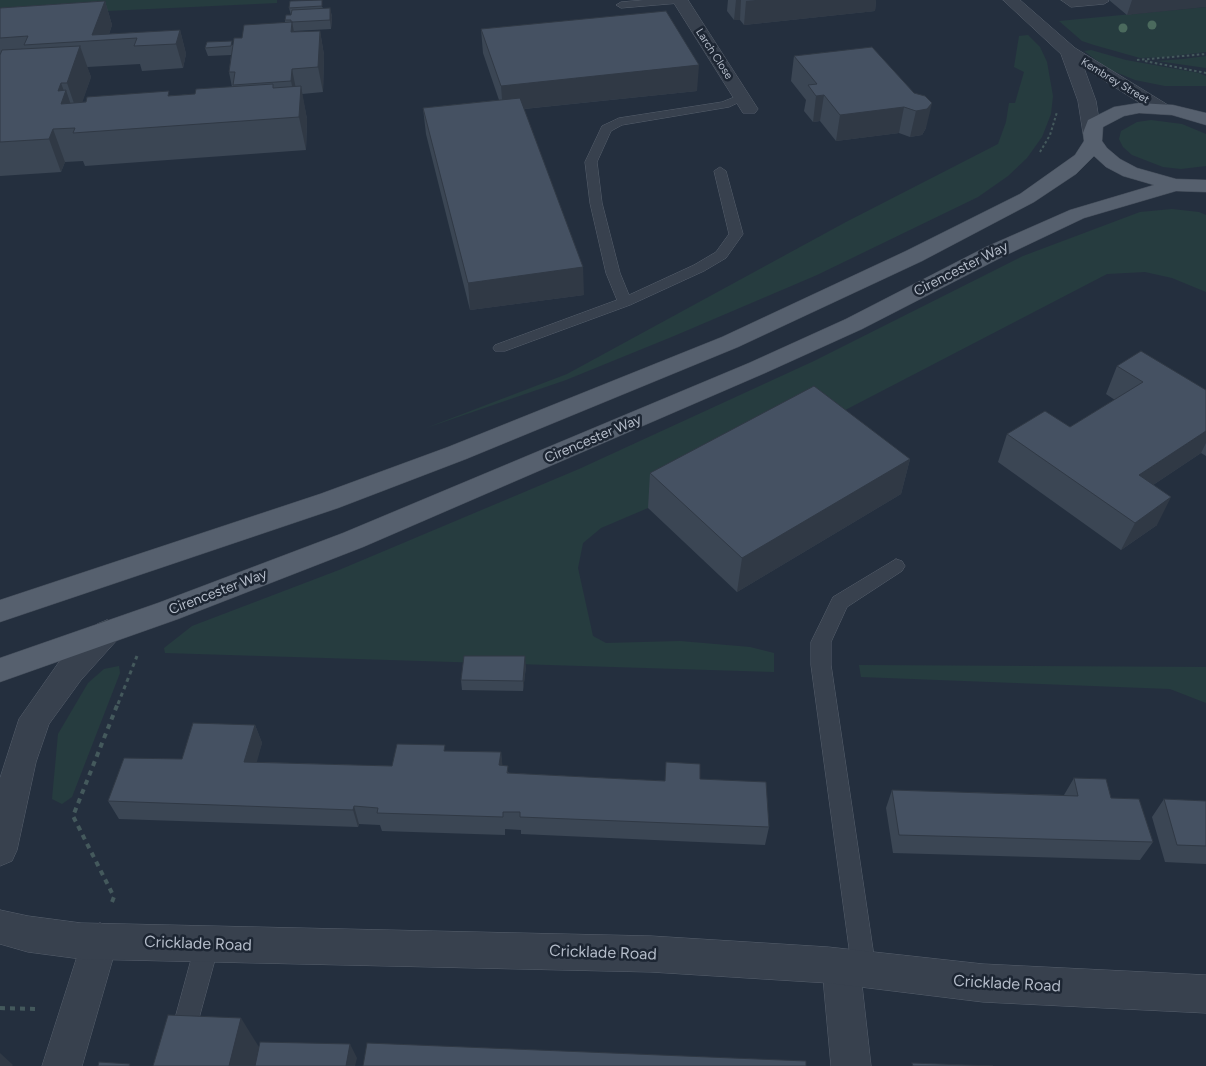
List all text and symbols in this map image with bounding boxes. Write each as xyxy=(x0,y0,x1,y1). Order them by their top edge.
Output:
street label: Larch Close xyxy=(693,26,735,82)
street label: Kembrey Street xyxy=(1078,55,1152,107)
street label: Cirencester Way xyxy=(911,238,1011,300)
street label: Cirencester Way xyxy=(542,411,644,467)
street label: Cirencester Way xyxy=(167,566,269,618)
street label: Cricklade Road xyxy=(144,933,252,955)
street label: Cricklade Road xyxy=(549,942,657,964)
street label: Cricklade Road xyxy=(953,972,1061,996)

